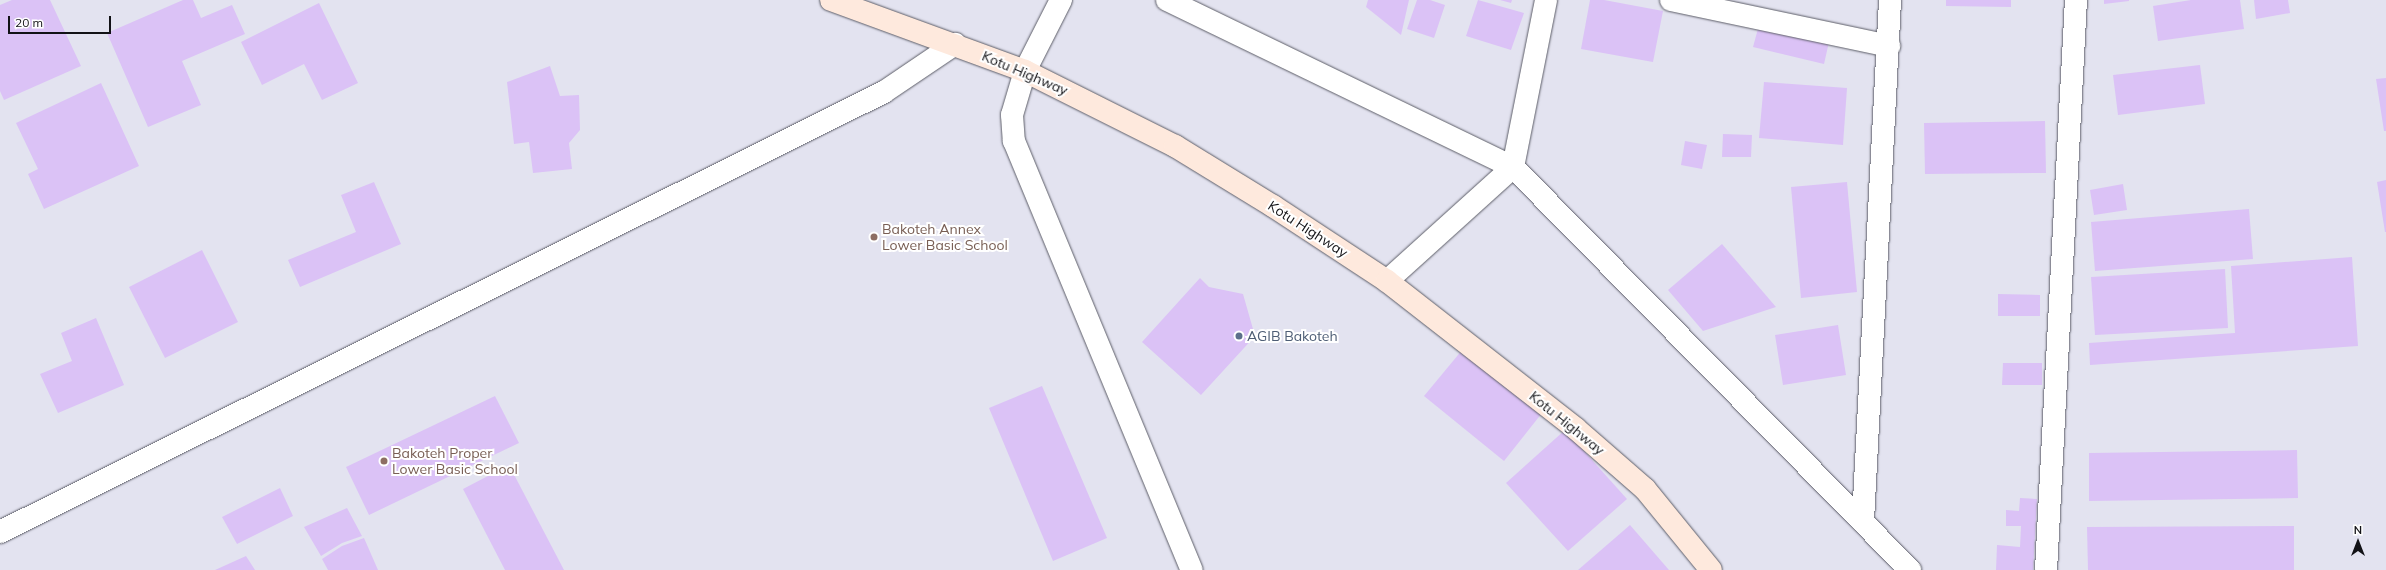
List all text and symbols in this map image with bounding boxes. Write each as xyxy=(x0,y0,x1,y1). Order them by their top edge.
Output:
scale bar xyxy=(10,8,113,34)
text: 20 m xyxy=(15,15,43,30)
street label: Kotu Highway xyxy=(980,47,1070,99)
street label: Kotu Highway xyxy=(1265,197,1351,261)
place label: Bakoteh Annex Lower Basic School xyxy=(882,221,1008,254)
marker: Bakoteh Annex Lower Basic School xyxy=(869,232,879,242)
place label: AGIB Bakoteh xyxy=(1247,328,1338,344)
marker: AGIB Bakoteh xyxy=(1234,331,1244,341)
street label: Kotu Highway xyxy=(1526,388,1608,458)
place label: Bakoteh Proper Lower Basic School xyxy=(392,445,518,478)
marker: Bakoteh Proper Lower Basic School xyxy=(379,456,389,466)
north arrow xyxy=(2338,522,2378,562)
text: N xyxy=(2354,523,2362,537)

